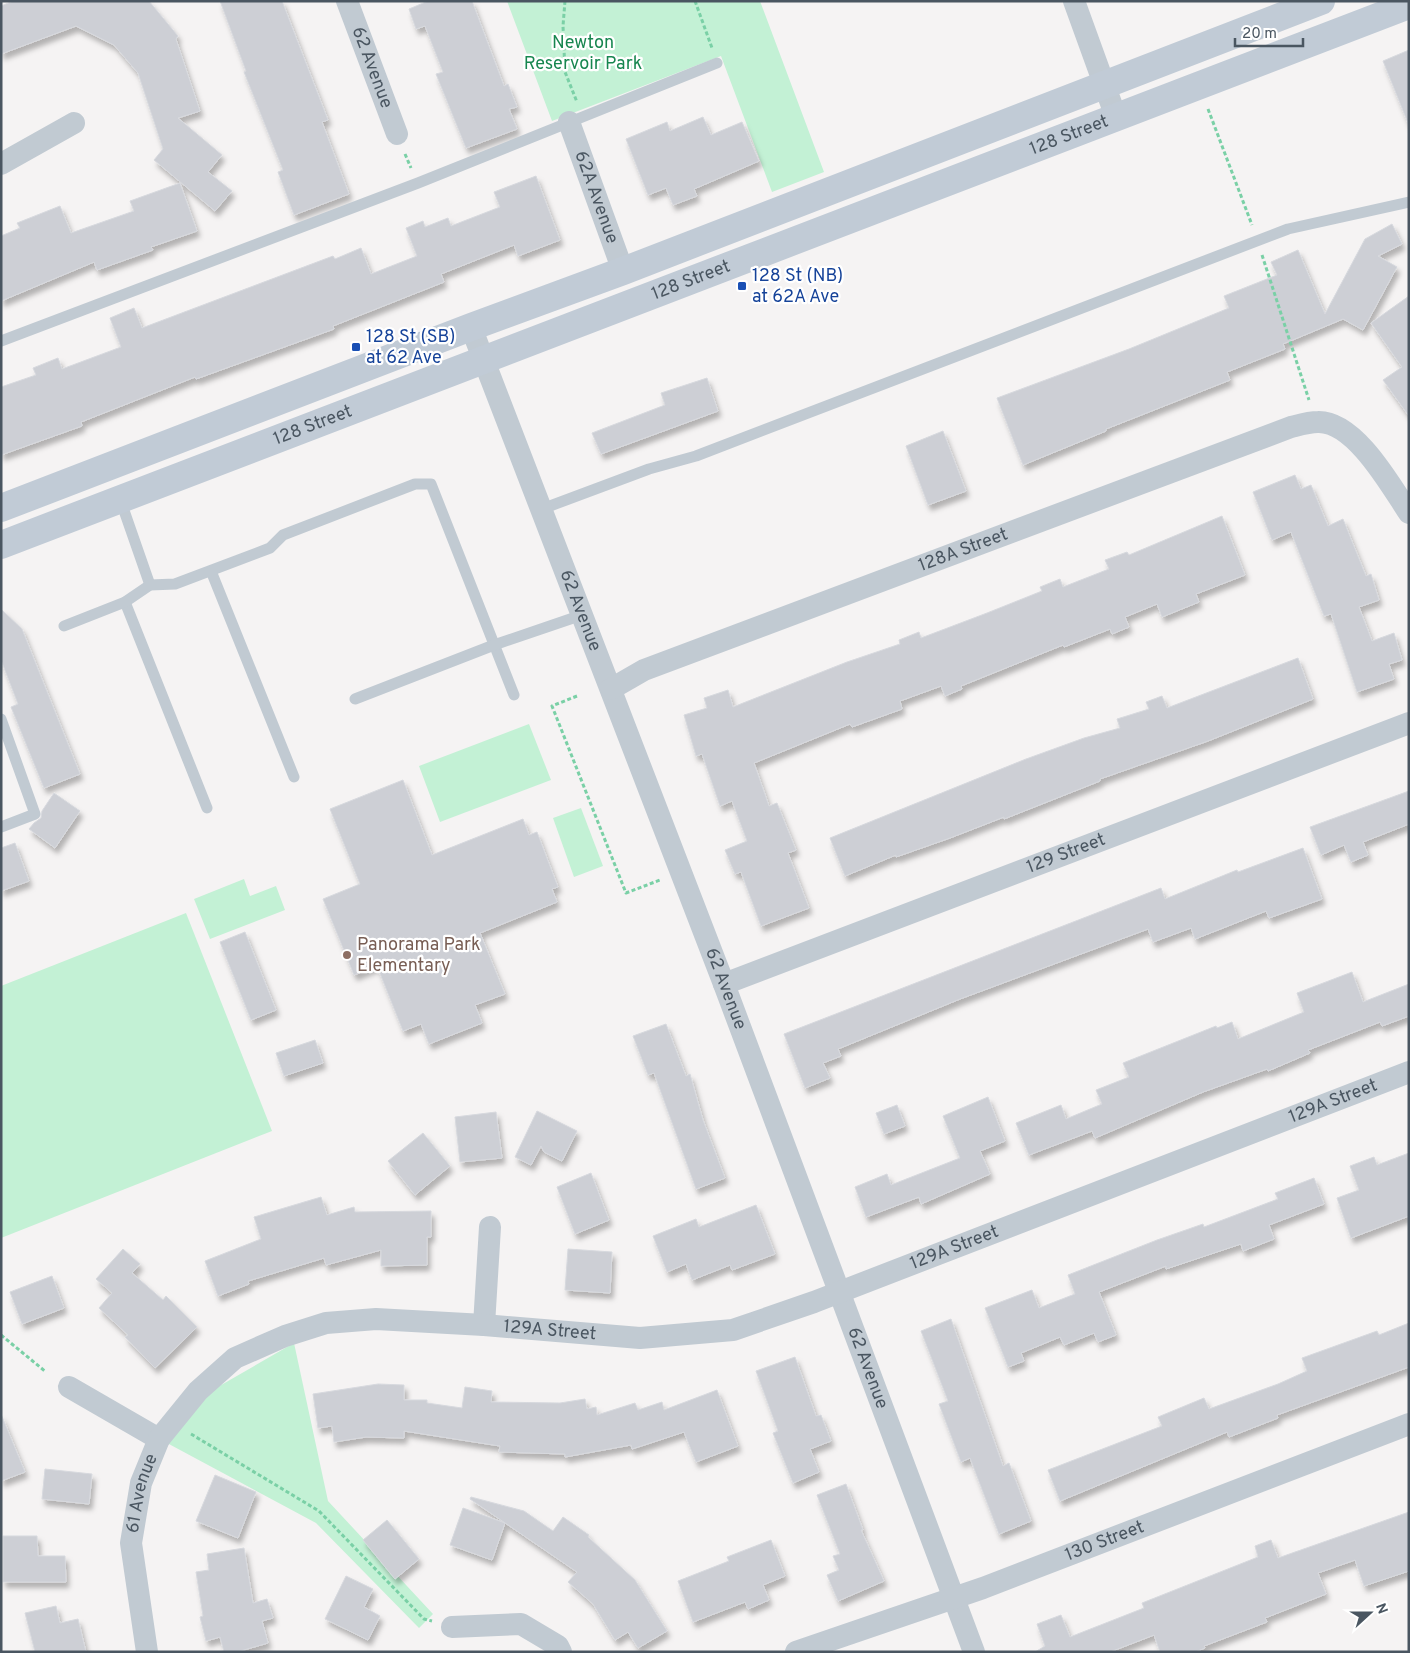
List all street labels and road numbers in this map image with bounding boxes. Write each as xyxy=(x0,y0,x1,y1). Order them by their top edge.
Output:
street label: 62 Avenue xyxy=(346,23,398,112)
street label: 128 Street xyxy=(1026,110,1112,161)
street label: 62A Avenue xyxy=(569,148,624,247)
street label: 128 Street xyxy=(648,255,734,306)
street label: 128 Street xyxy=(270,400,356,451)
street label: 128A Street xyxy=(915,523,1011,577)
street label: 62 Avenue xyxy=(554,567,606,655)
street label: 129 Street xyxy=(1023,828,1109,879)
street label: 62 Avenue xyxy=(700,945,751,1033)
street label: 129A Street xyxy=(1285,1074,1381,1129)
street label: 129A Street xyxy=(907,1220,1002,1275)
street label: 129A Street xyxy=(502,1315,597,1346)
street label: 62 Avenue xyxy=(842,1324,893,1412)
street label: 61 Avenue xyxy=(121,1450,163,1535)
street label: 130 Street xyxy=(1062,1516,1147,1567)

